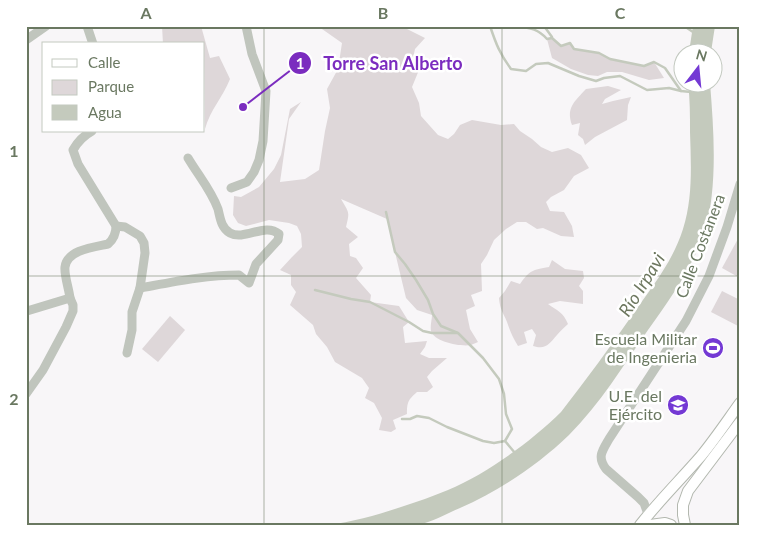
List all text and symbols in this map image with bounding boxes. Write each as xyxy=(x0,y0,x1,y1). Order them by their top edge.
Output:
text: A xyxy=(139,3,152,22)
text: B xyxy=(378,3,388,22)
text: C xyxy=(615,3,626,22)
legend xyxy=(42,42,205,132)
north arrow xyxy=(674,42,724,92)
text: N xyxy=(694,45,709,65)
callout: Torre San Alberto xyxy=(288,47,473,80)
text: Torre San Alberto xyxy=(323,52,463,74)
text: Calle xyxy=(88,53,121,71)
text: 1 xyxy=(296,54,304,72)
text: Parque xyxy=(88,77,134,95)
text: Agua xyxy=(88,103,122,121)
text: 1 xyxy=(9,141,19,160)
street label: Calle Costanera xyxy=(671,191,728,301)
water label: Río Irpavi xyxy=(613,249,669,320)
place label: Escuela Militar de Ingenieria xyxy=(594,329,697,366)
sports icon: Escuela Militar de Ingenieria xyxy=(701,336,725,360)
place label: U.E. del Ejército xyxy=(608,386,662,423)
text: 2 xyxy=(9,389,19,408)
school or university icon: U.E. del Ejército xyxy=(666,393,690,417)

